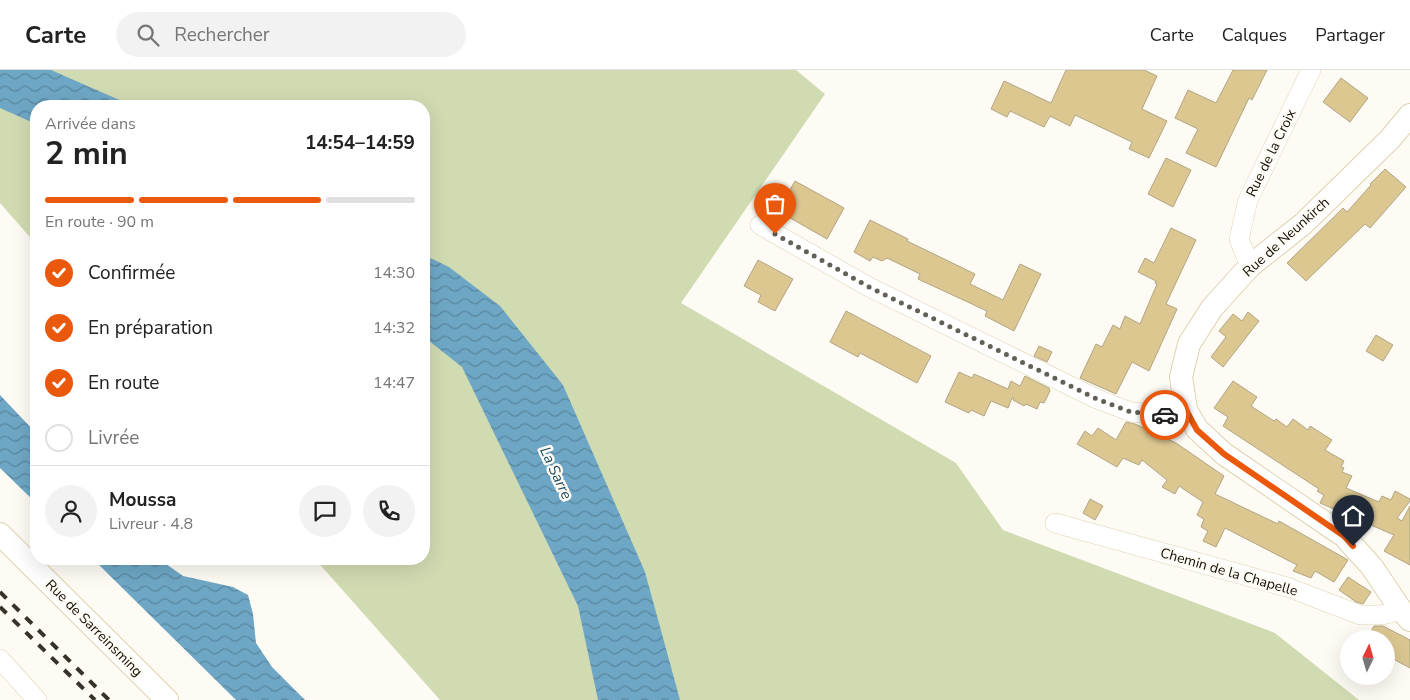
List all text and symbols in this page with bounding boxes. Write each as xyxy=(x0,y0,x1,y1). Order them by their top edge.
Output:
search box xyxy=(116,12,466,57)
text: Carte xyxy=(25,19,86,51)
icon: search xyxy=(134,21,162,49)
text: Rechercher xyxy=(174,22,270,48)
text: Carte xyxy=(1150,23,1194,47)
text: Calques xyxy=(1222,23,1287,47)
text: Partager xyxy=(1315,23,1385,47)
street label: Rue de la Croix xyxy=(1242,105,1301,200)
text: Arrivée dans xyxy=(45,113,136,135)
text: 14:54–14:59 xyxy=(305,130,415,156)
text: 2 min xyxy=(45,132,128,175)
pin xyxy=(754,183,796,234)
icon: bag xyxy=(761,190,789,218)
street label: Rue de Neunkirch xyxy=(1239,193,1333,281)
text: En route · 90 m xyxy=(45,211,154,233)
icon: check xyxy=(45,259,73,287)
text: Confirmée xyxy=(88,260,175,286)
text: 14:30 xyxy=(373,262,415,284)
icon: check xyxy=(45,314,73,342)
text: En préparation xyxy=(88,315,213,341)
text: 14:32 xyxy=(373,317,415,339)
icon: check xyxy=(45,369,73,397)
text: En route xyxy=(88,370,159,396)
text: 14:47 xyxy=(373,372,415,394)
courier xyxy=(1140,390,1190,440)
icon: car xyxy=(1151,401,1179,429)
text: Livrée xyxy=(88,425,139,451)
water label: La Sarre xyxy=(535,444,577,503)
button: person xyxy=(45,485,97,537)
button: chat xyxy=(299,485,351,537)
button: phone xyxy=(363,485,415,537)
text: Moussa xyxy=(109,487,176,513)
pin xyxy=(1332,495,1374,546)
icon: home xyxy=(1339,502,1367,530)
text: Livreur · 4.8 xyxy=(109,513,193,535)
street label: Chemin de la Chapelle xyxy=(1158,543,1300,601)
street label: Rue de Sarreinsming xyxy=(41,575,147,681)
north arrow xyxy=(1340,630,1395,685)
map controls xyxy=(1340,630,1395,685)

